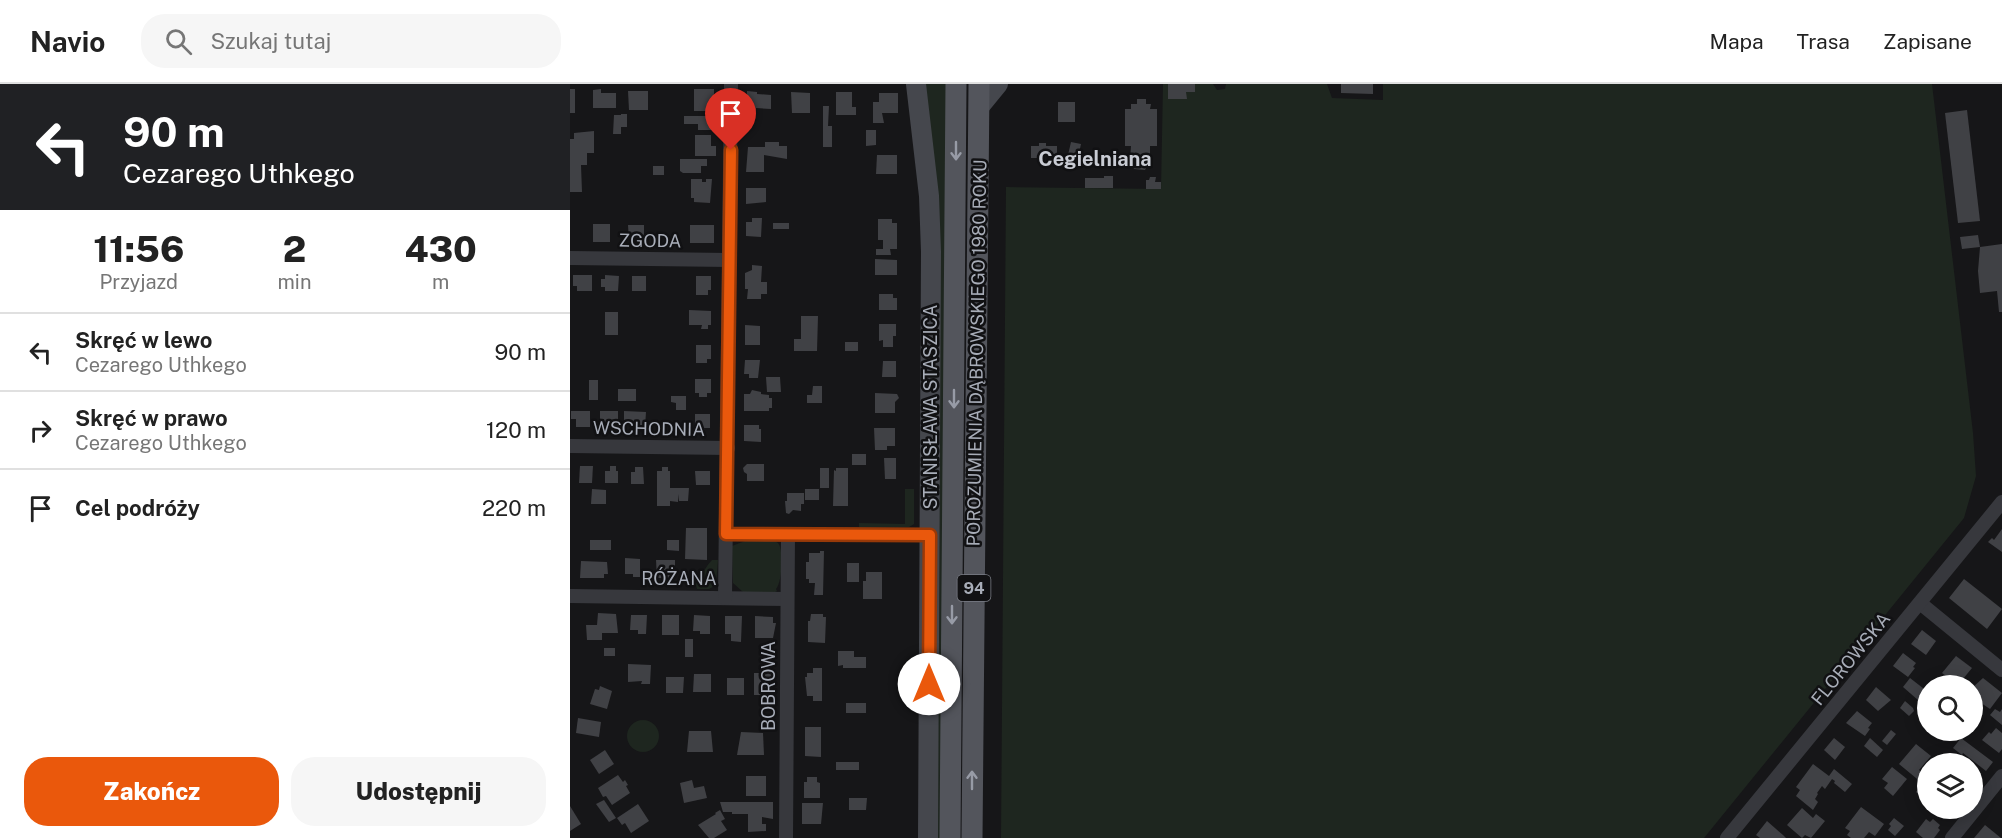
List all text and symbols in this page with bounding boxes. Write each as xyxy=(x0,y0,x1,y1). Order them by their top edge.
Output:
search box xyxy=(141,14,561,68)
text: Navio xyxy=(30,25,105,58)
icon: search xyxy=(162,25,195,58)
text: Szukaj tutaj xyxy=(210,28,331,54)
text: Mapa xyxy=(1709,29,1764,54)
text: Trasa xyxy=(1797,29,1850,54)
text: Zapisane xyxy=(1883,29,1972,54)
pin xyxy=(705,88,756,150)
icon: arrive xyxy=(714,97,747,130)
text: 90 m xyxy=(123,107,225,156)
icon: left xyxy=(24,108,102,186)
one-way arrow xyxy=(950,140,962,160)
district label: Cegielniana xyxy=(1038,147,1152,171)
text: Cezarego Uthkego xyxy=(123,157,355,189)
street label: POROZUMIENIA DĄBROWSKIEGO 1980 ROKU xyxy=(963,159,990,547)
text: 11:56 xyxy=(93,228,184,270)
text: 2 xyxy=(283,228,306,270)
text: 430 xyxy=(405,228,477,270)
street label: ZGODA xyxy=(619,229,682,252)
text: Przyjazd xyxy=(99,270,178,294)
text: min xyxy=(278,270,311,294)
text: m xyxy=(432,270,449,294)
street label: STANISŁAWA STASZICA xyxy=(920,304,941,509)
text: Skręć w lewo xyxy=(75,327,212,353)
icon: left xyxy=(24,336,57,369)
text: 90 m xyxy=(495,339,546,365)
text: Cezarego Uthkego xyxy=(75,353,247,377)
one-way arrow xyxy=(948,388,959,408)
text: Skręć w prawo xyxy=(75,405,228,431)
icon: right xyxy=(24,414,57,447)
text: 120 m xyxy=(486,417,546,443)
street label: WSCHODNIA xyxy=(593,417,705,440)
text: Cezarego Uthkego xyxy=(75,431,247,455)
icon: arrive xyxy=(24,492,57,525)
text: Cel podróży xyxy=(75,495,200,521)
text: 220 m xyxy=(482,495,546,521)
street label: RÓŻANA xyxy=(641,567,717,589)
road number: 94 xyxy=(958,575,990,601)
one-way arrow xyxy=(946,604,958,624)
street label: FLOROWSKA xyxy=(1807,608,1894,709)
street label: BOBROWA xyxy=(758,641,779,731)
position arrow xyxy=(897,652,961,716)
map controls xyxy=(1917,675,1983,819)
button: search xyxy=(1917,675,1983,741)
button: layers xyxy=(1917,753,1983,819)
button: Zakończ xyxy=(24,757,279,826)
button: Udostępnij xyxy=(291,757,546,826)
one-way arrow xyxy=(967,770,978,790)

